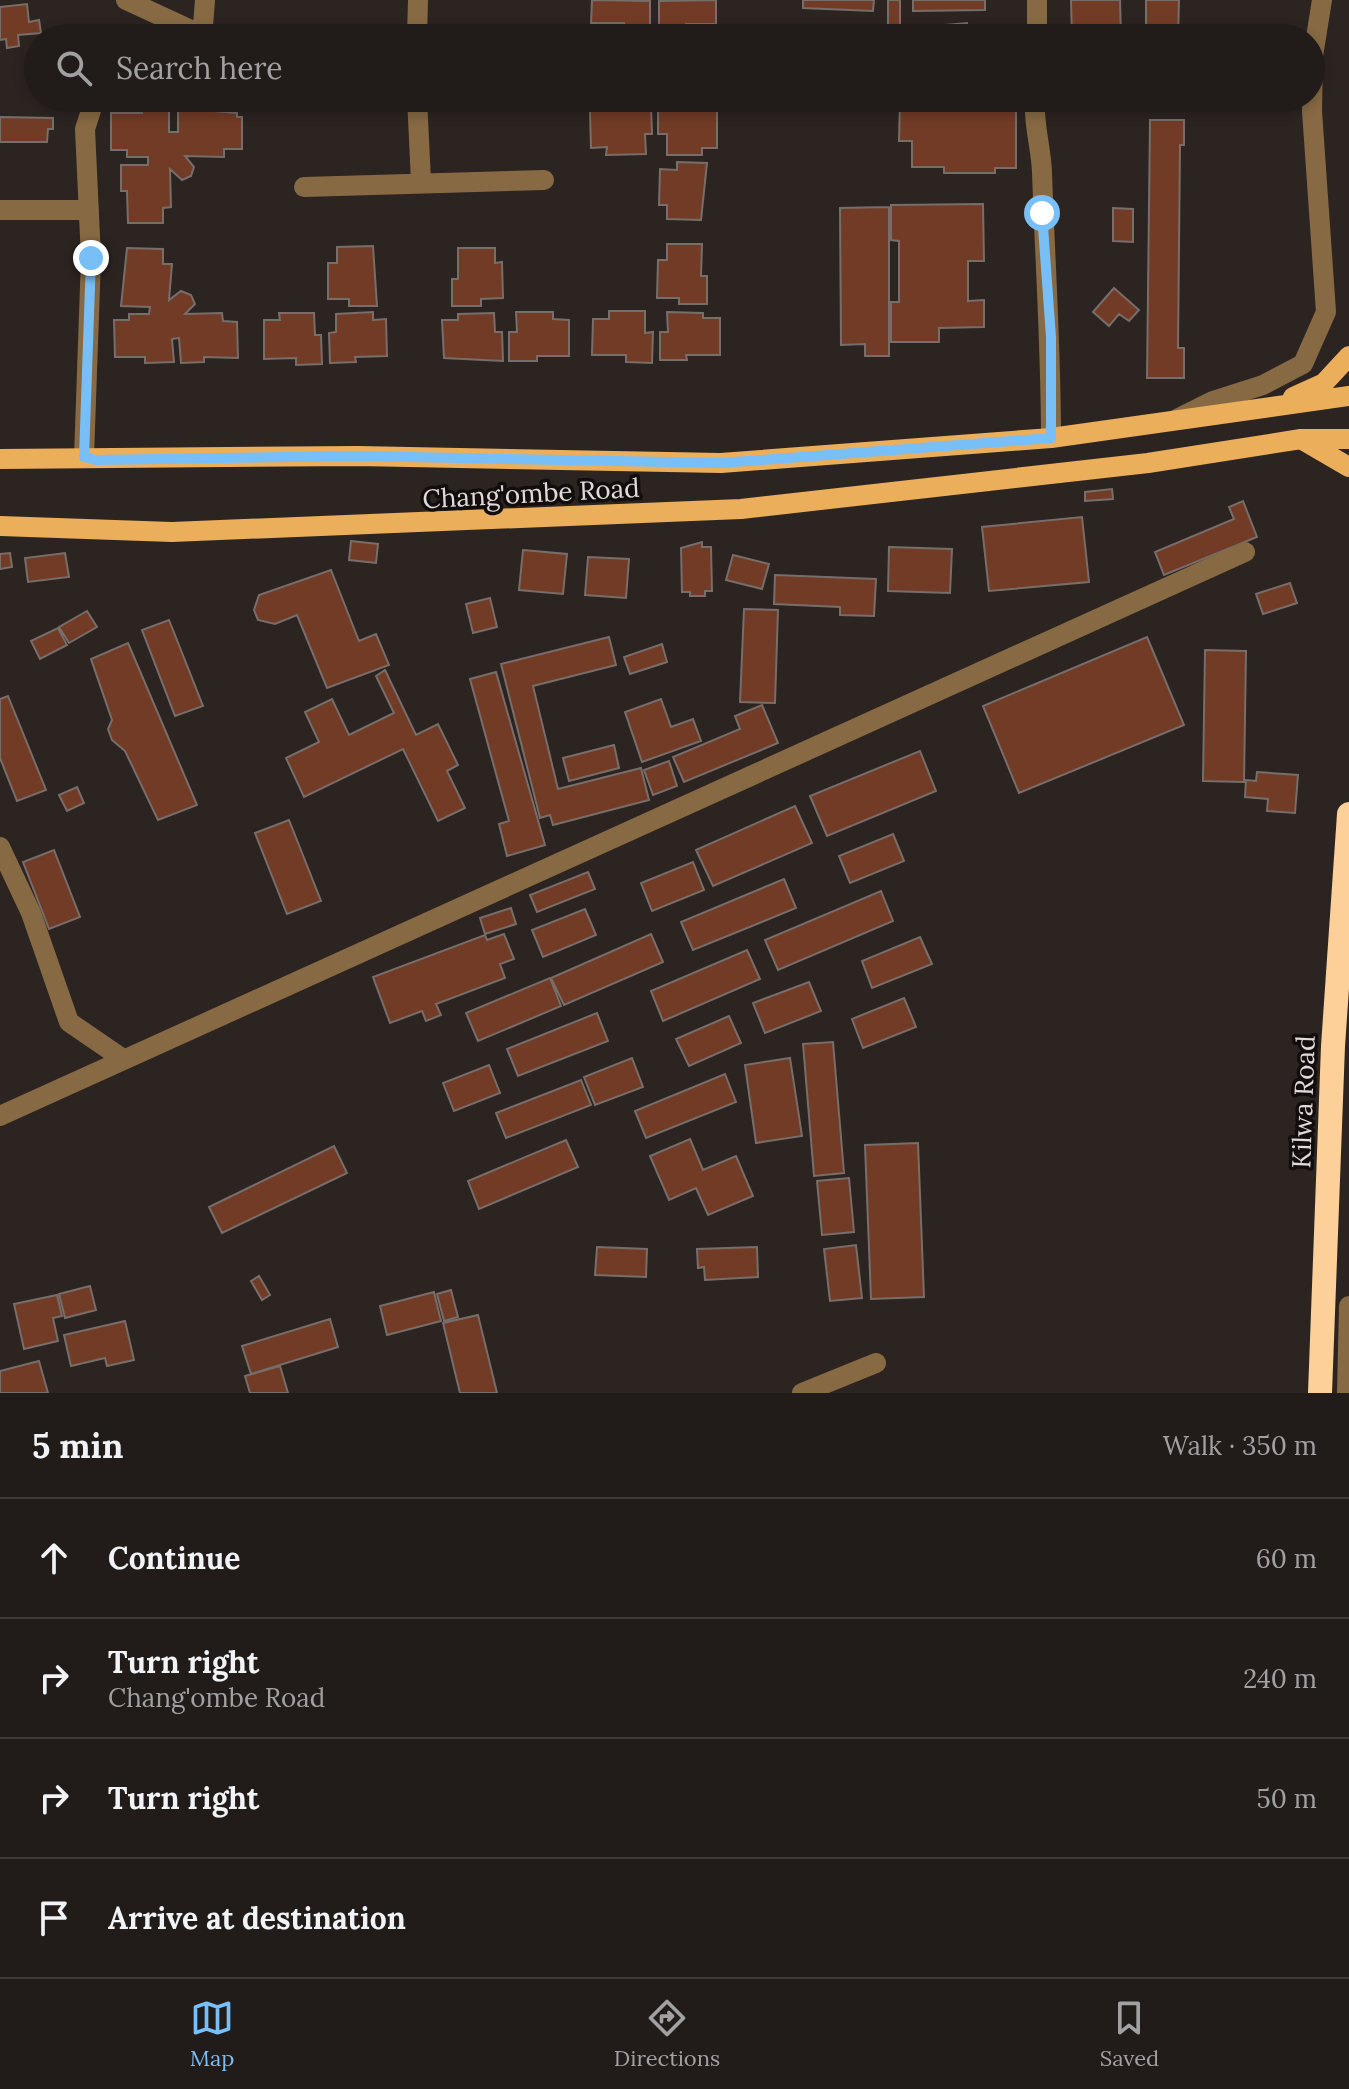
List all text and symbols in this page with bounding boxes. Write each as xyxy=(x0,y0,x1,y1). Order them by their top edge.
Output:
search box xyxy=(24,24,1325,112)
icon: search xyxy=(52,46,96,90)
text: Search here xyxy=(116,49,283,87)
route start xyxy=(1024,195,1060,231)
route end xyxy=(73,240,109,276)
street label: Chang'ombe Road xyxy=(422,471,640,515)
street label: Kilwa Road xyxy=(1284,1035,1322,1169)
text: 5 min xyxy=(32,1424,123,1467)
text: Walk · 350 m xyxy=(1163,1429,1317,1462)
icon: ahead xyxy=(32,1536,76,1580)
text: Continue xyxy=(108,1539,240,1577)
text: 60 m xyxy=(1256,1542,1317,1575)
text: Turn right xyxy=(108,1643,259,1681)
icon: right xyxy=(32,1656,76,1700)
text: 240 m xyxy=(1243,1662,1317,1695)
text: Chang'ombe Road xyxy=(108,1681,325,1714)
icon: right xyxy=(32,1776,76,1820)
text: Turn right xyxy=(108,1779,259,1817)
text: 50 m xyxy=(1257,1782,1317,1815)
icon: arrive xyxy=(32,1896,76,1940)
text: Arrive at destination xyxy=(108,1899,406,1937)
tab: Map xyxy=(190,1996,234,2072)
tab: Directions xyxy=(614,1996,720,2072)
tab: Saved xyxy=(1100,1996,1159,2072)

